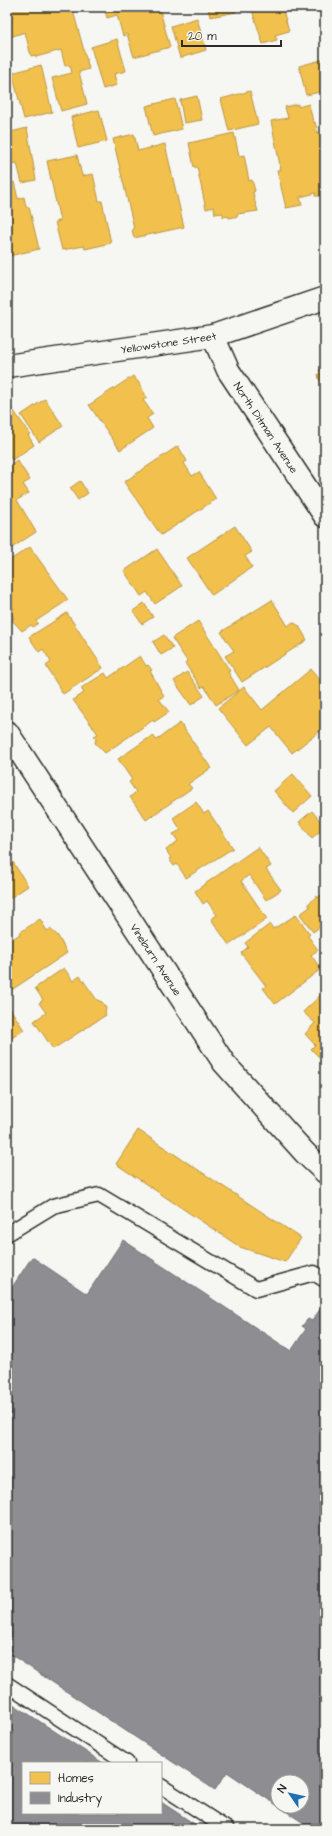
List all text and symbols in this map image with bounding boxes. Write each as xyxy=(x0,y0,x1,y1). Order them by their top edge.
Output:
scale bar xyxy=(182,22,281,48)
text: 20 m xyxy=(188,28,217,45)
street label: Yellowstone Street xyxy=(120,328,219,357)
street label: North Ditman Avenue xyxy=(230,379,302,476)
street label: Vineburn Avenue xyxy=(127,920,185,999)
legend xyxy=(22,1762,162,1814)
text: Homes xyxy=(58,1770,94,1787)
north arrow xyxy=(270,1774,310,1814)
text: N xyxy=(274,1782,290,1796)
text: Industry xyxy=(58,1790,103,1808)

